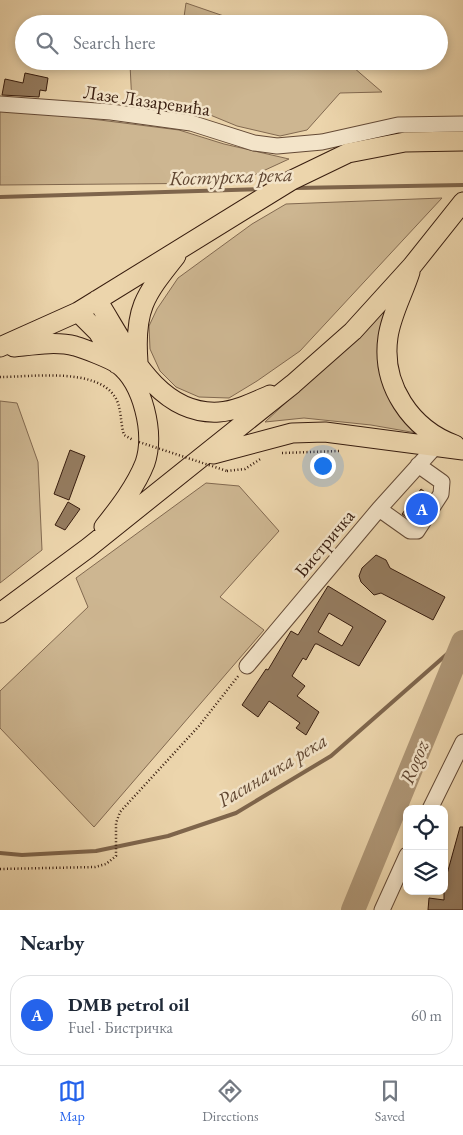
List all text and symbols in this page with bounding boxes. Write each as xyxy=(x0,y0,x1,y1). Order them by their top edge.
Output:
search box xyxy=(15,15,448,70)
icon: search xyxy=(33,29,61,57)
text: Search here xyxy=(73,30,155,55)
street label: Лазе Лазаревића xyxy=(82,79,212,122)
water label: Костурска река xyxy=(168,161,293,191)
your location xyxy=(310,453,336,479)
pin: A xyxy=(406,490,438,528)
street label: Бистричка xyxy=(289,504,360,583)
water label: Расиначка река xyxy=(212,727,332,813)
water label: Rogoz xyxy=(393,735,435,788)
map controls xyxy=(403,805,448,895)
button: locate xyxy=(403,805,448,850)
button: layers xyxy=(403,850,448,895)
text: Nearby xyxy=(20,929,84,956)
text: DMB petrol oil xyxy=(68,992,189,1017)
text: A xyxy=(31,1005,43,1026)
text: 60 m xyxy=(411,1005,442,1026)
text: Fuel · Бистричка xyxy=(68,1017,173,1038)
tab: Map xyxy=(58,1077,86,1125)
tab: Directions xyxy=(202,1077,259,1125)
tab: Saved xyxy=(375,1077,405,1125)

